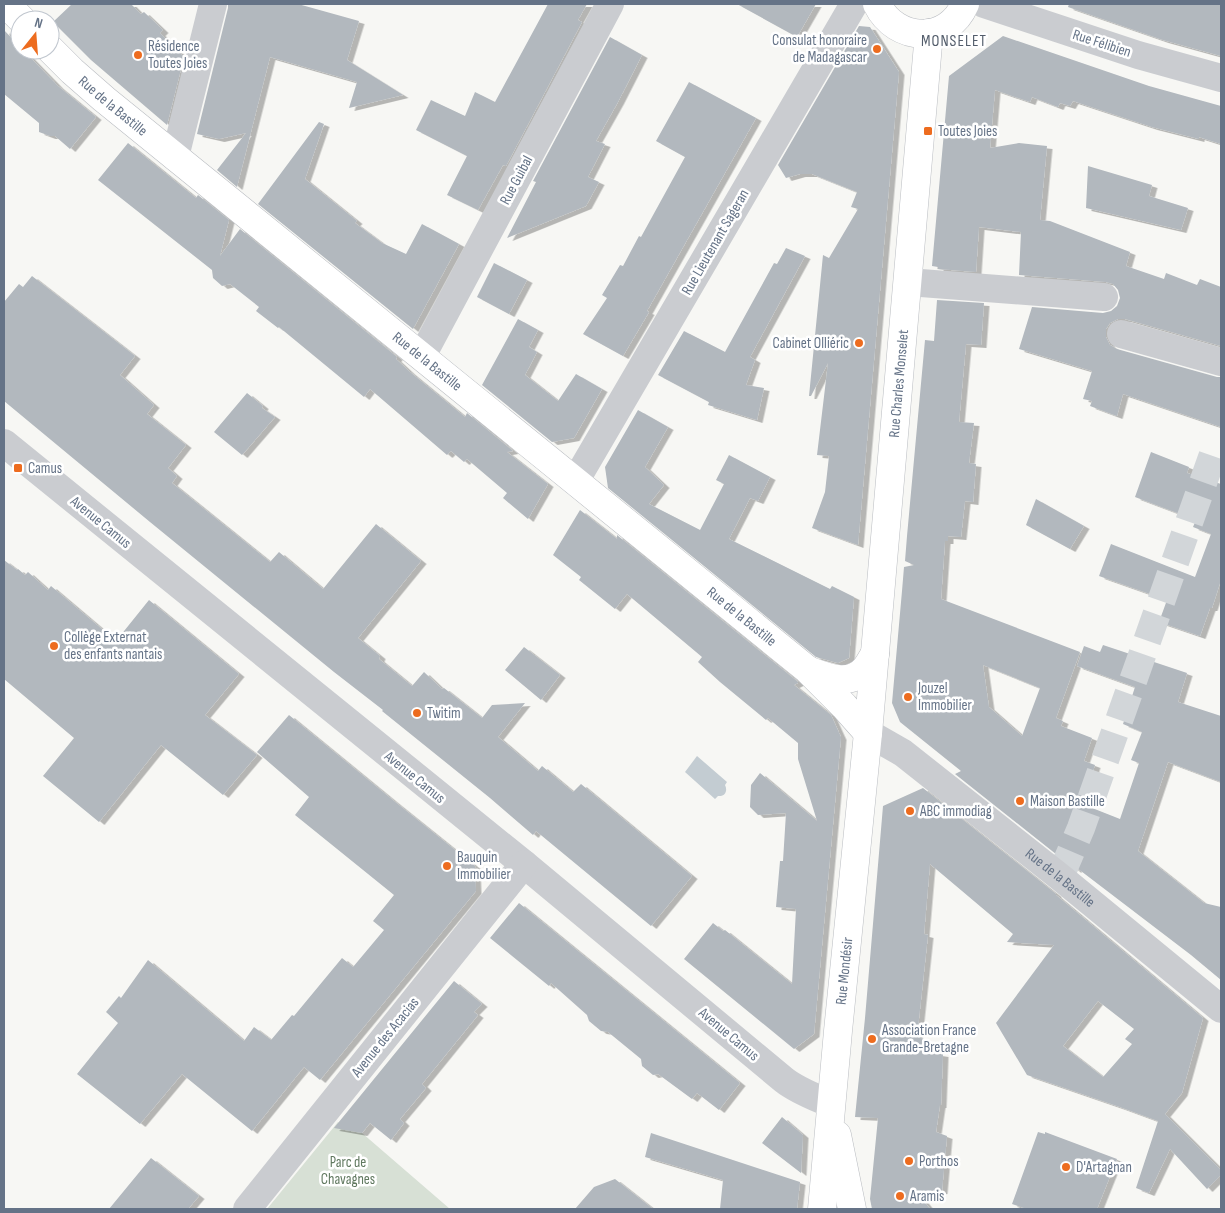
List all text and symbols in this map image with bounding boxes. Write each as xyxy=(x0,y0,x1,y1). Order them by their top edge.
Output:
north arrow xyxy=(10,10,60,60)
text: N xyxy=(33,14,45,32)
street label: Rue Félibien xyxy=(1070,25,1134,62)
place label: Consulat honoraire de Madagascar xyxy=(772,31,868,67)
district label: MONSELET xyxy=(921,32,987,51)
place label: Résidence Toutes Joies xyxy=(148,37,207,73)
marker: Consulat honoraire de Madagascar xyxy=(871,43,883,55)
marker: Résidence Toutes Joies xyxy=(132,49,144,61)
street label: Rue de la Bastille xyxy=(74,72,151,140)
place label: Toutes Joies xyxy=(938,122,997,141)
marker: Toutes Joies xyxy=(922,125,934,137)
street label: Rue Guibal xyxy=(496,152,537,208)
street label: Rue Lieutenant Sageran xyxy=(677,186,753,298)
street label: Rue de la Bastille xyxy=(388,328,466,396)
street label: Rue Charles Monselet xyxy=(885,328,913,438)
place label: Cabinet Olliéric xyxy=(773,334,849,353)
marker: Cabinet Olliéric xyxy=(853,337,865,349)
place label: Camus xyxy=(28,459,62,478)
marker: Camus xyxy=(12,462,24,474)
street label: Avenue Camus xyxy=(66,491,135,553)
street label: Rue de la Bastille xyxy=(703,583,780,651)
place label: Collège Externat des enfants nantais xyxy=(64,628,162,664)
marker: Collège Externat des enfants nantais xyxy=(48,640,60,652)
place label: Jouzel Immobilier xyxy=(917,679,972,715)
marker: Jouzel Immobilier xyxy=(902,691,914,703)
place label: Twitim xyxy=(427,704,461,723)
marker: Twitim xyxy=(411,707,423,719)
street label: Avenue Camus xyxy=(380,746,449,808)
place label: Maison Bastille xyxy=(1030,792,1105,811)
marker: Maison Bastille xyxy=(1014,795,1026,807)
place label: ABC immodiag xyxy=(919,802,992,821)
marker: ABC immodiag xyxy=(904,805,916,817)
street label: Rue de la Bastille xyxy=(1021,844,1099,912)
place label: Bauquin Immobilier xyxy=(457,848,511,884)
marker: Bauquin Immobilier xyxy=(441,860,453,872)
street label: Rue Mondésir xyxy=(832,936,857,1006)
street label: Avenue des Acacias xyxy=(347,994,423,1082)
street label: Avenue Camus xyxy=(694,1003,763,1065)
place label: Association France Grande-Bretagne xyxy=(881,1021,976,1057)
marker: Association France Grande-Bretagne xyxy=(866,1033,878,1045)
place label: Porthos xyxy=(919,1152,959,1171)
park label: Parc de Chavagnes xyxy=(321,1153,375,1189)
marker: Porthos xyxy=(903,1155,915,1167)
place label: D'Artagnan xyxy=(1076,1158,1132,1177)
marker: D'Artagnan xyxy=(1060,1161,1072,1173)
place label: Aramis xyxy=(909,1187,944,1206)
marker: Aramis xyxy=(894,1190,906,1202)

